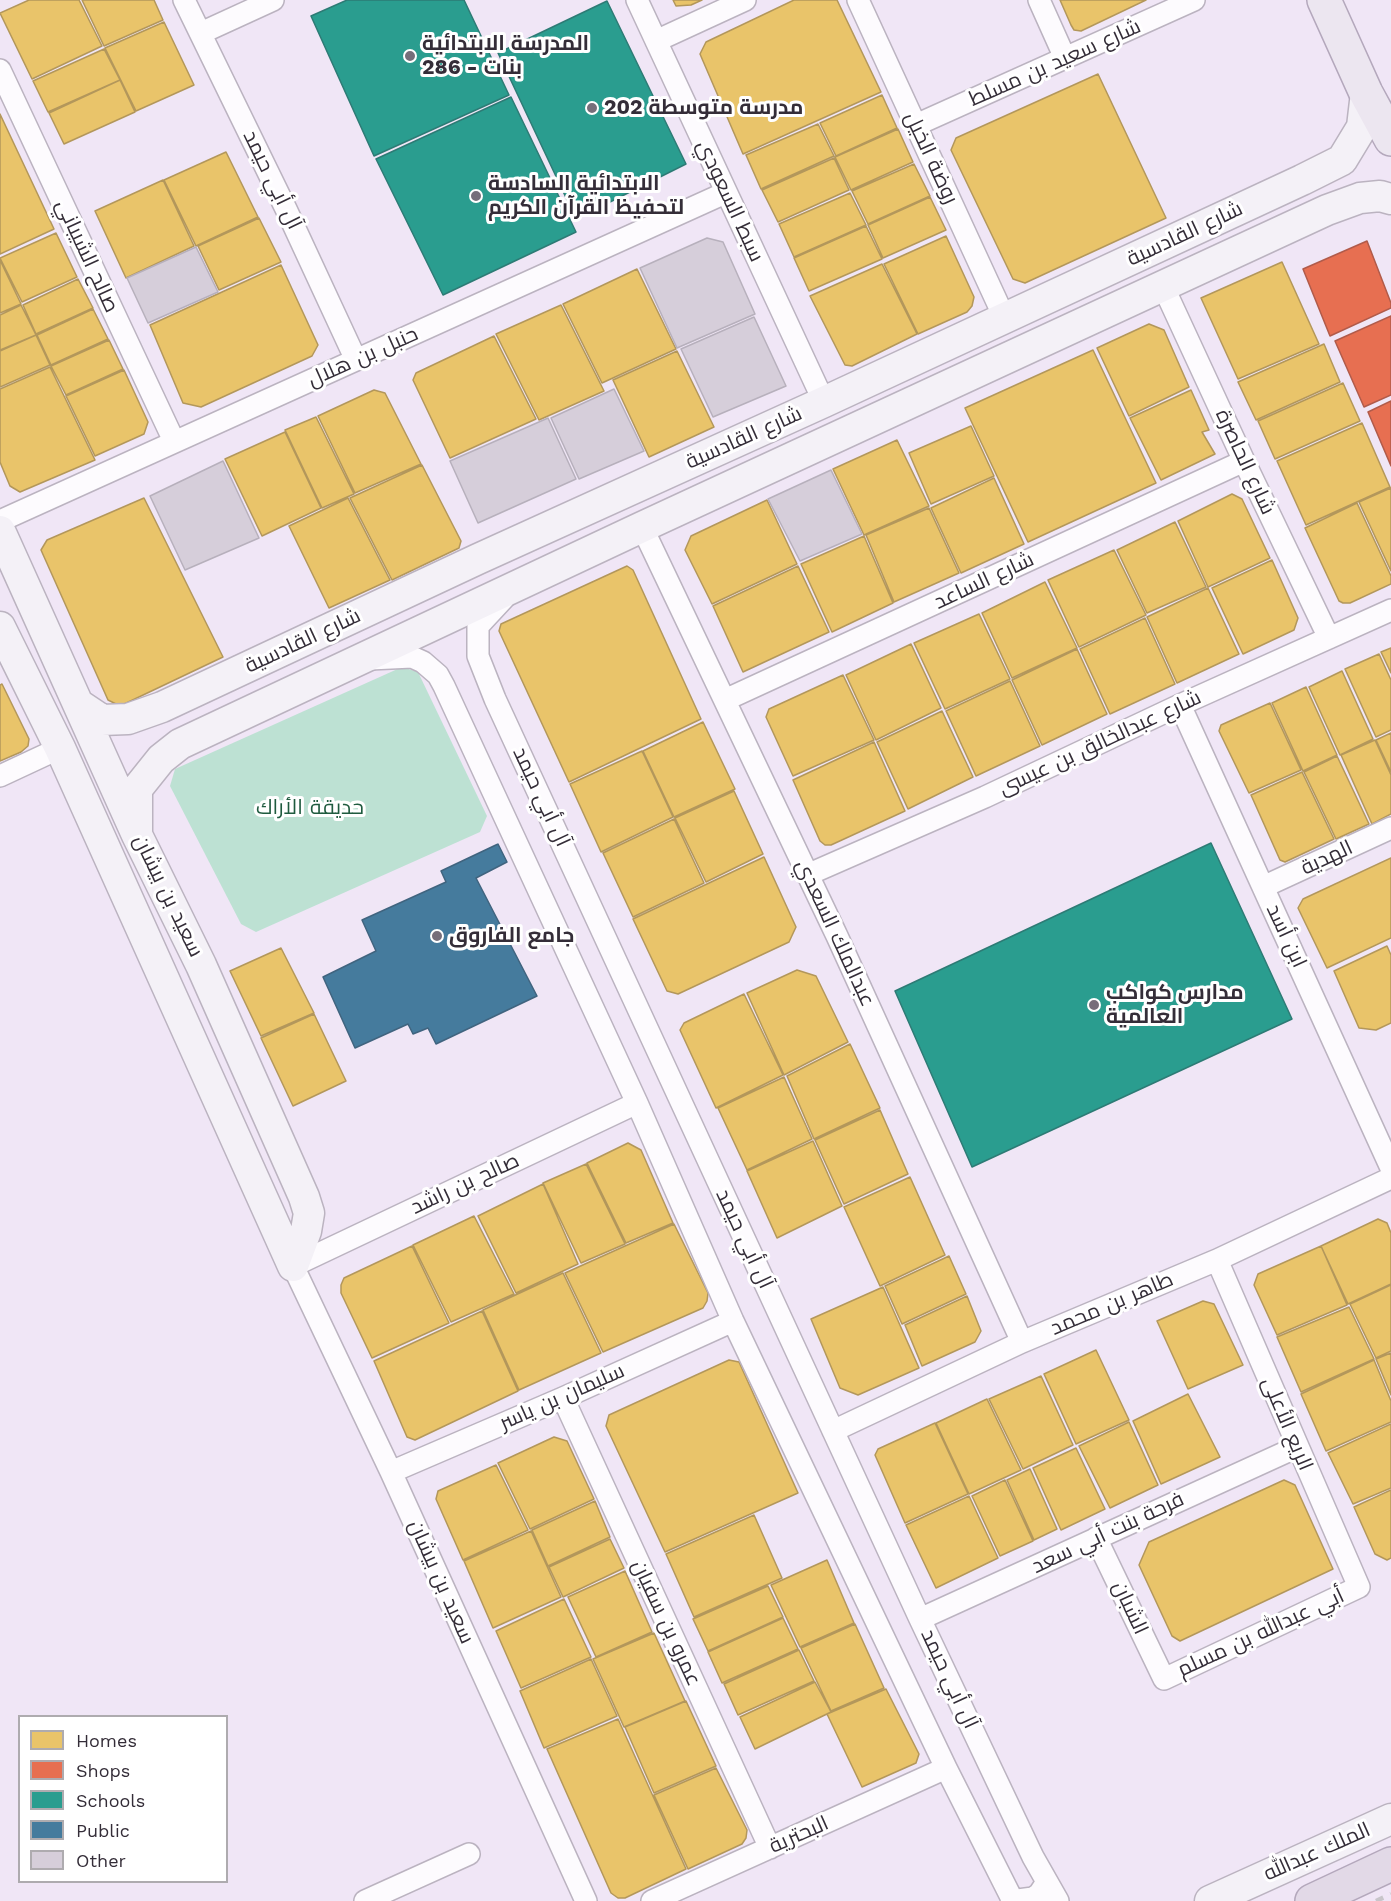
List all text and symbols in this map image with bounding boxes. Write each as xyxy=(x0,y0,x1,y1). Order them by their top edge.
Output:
street label: شارع سعيد بن مسلط xyxy=(965,14,1145,112)
place label: المدرسة الابتدائية 286 - بنات xyxy=(422,31,589,81)
marker: المدرسة الابتدائية 286 - بنات xyxy=(403,49,417,63)
place label: مدرسة متوسطة 202 xyxy=(604,95,803,121)
marker: مدرسة متوسطة 202 xyxy=(585,101,599,115)
street label: روضة الخيل xyxy=(899,108,963,208)
street label: آل أبي حيمد xyxy=(237,126,307,234)
street label: سبط السعودي xyxy=(691,136,769,266)
place label: الابتدائية السادسة لتحفيظ القرآن الكريم xyxy=(488,171,684,221)
marker: الابتدائية السادسة لتحفيظ القرآن الكريم xyxy=(469,189,483,203)
street label: صالح الشيباني xyxy=(50,196,124,316)
street label: شارع القادسية xyxy=(1123,196,1247,272)
street label: حنبل بن هلال xyxy=(304,321,422,393)
street label: شارع القادسية xyxy=(682,401,806,475)
street label: شارع الحاصرة xyxy=(1210,405,1280,519)
street label: شارع الساعد xyxy=(930,547,1038,615)
street label: شارع القادسية xyxy=(241,603,365,679)
street label: شارع عبدالخالق بن عيسى xyxy=(995,685,1205,801)
street label: آل أبي حيمد xyxy=(507,743,575,851)
park label: حديقة الأراك xyxy=(256,795,364,821)
street label: سعيد بن بيشان xyxy=(128,831,208,961)
street label: الهدية xyxy=(1297,835,1357,881)
street label: عبدالملك السعدي xyxy=(790,856,880,1010)
street label: ابن أسد xyxy=(1260,900,1312,972)
place label: جامع الفاروق xyxy=(449,923,574,949)
marker: جامع الفاروق xyxy=(430,929,444,943)
place label: مدارس كواكب العالمية xyxy=(1106,980,1244,1030)
marker: مدارس كواكب العالمية xyxy=(1087,998,1101,1012)
street label: صالح بن راشد xyxy=(407,1148,523,1220)
street label: آل أبي حيمد xyxy=(710,1185,778,1293)
street label: طاهر بن محمد xyxy=(1047,1267,1177,1341)
street label: سليمان بن ياسر xyxy=(496,1358,628,1436)
street label: الريع الأعلى xyxy=(1256,1373,1318,1475)
street label: فرحة بنت أبي سعد xyxy=(1028,1487,1188,1579)
street label: سعيد بن بيشان xyxy=(402,1516,480,1648)
street label: عمرو بن سفيان xyxy=(626,1556,706,1690)
street label: الشبان xyxy=(1107,1577,1153,1639)
street label: أبي عبدالله بن مسلم xyxy=(1174,1583,1348,1683)
street label: آل أبي حيمد xyxy=(915,1625,983,1733)
legend xyxy=(18,1715,228,1883)
text: Homes xyxy=(76,1730,137,1751)
text: Shops xyxy=(76,1760,130,1781)
text: Schools xyxy=(76,1790,145,1811)
street label: البحترية xyxy=(765,1811,833,1859)
street label: الملك عبدالله xyxy=(1260,1817,1374,1887)
text: Public xyxy=(76,1820,130,1841)
text: Other xyxy=(76,1850,126,1871)

